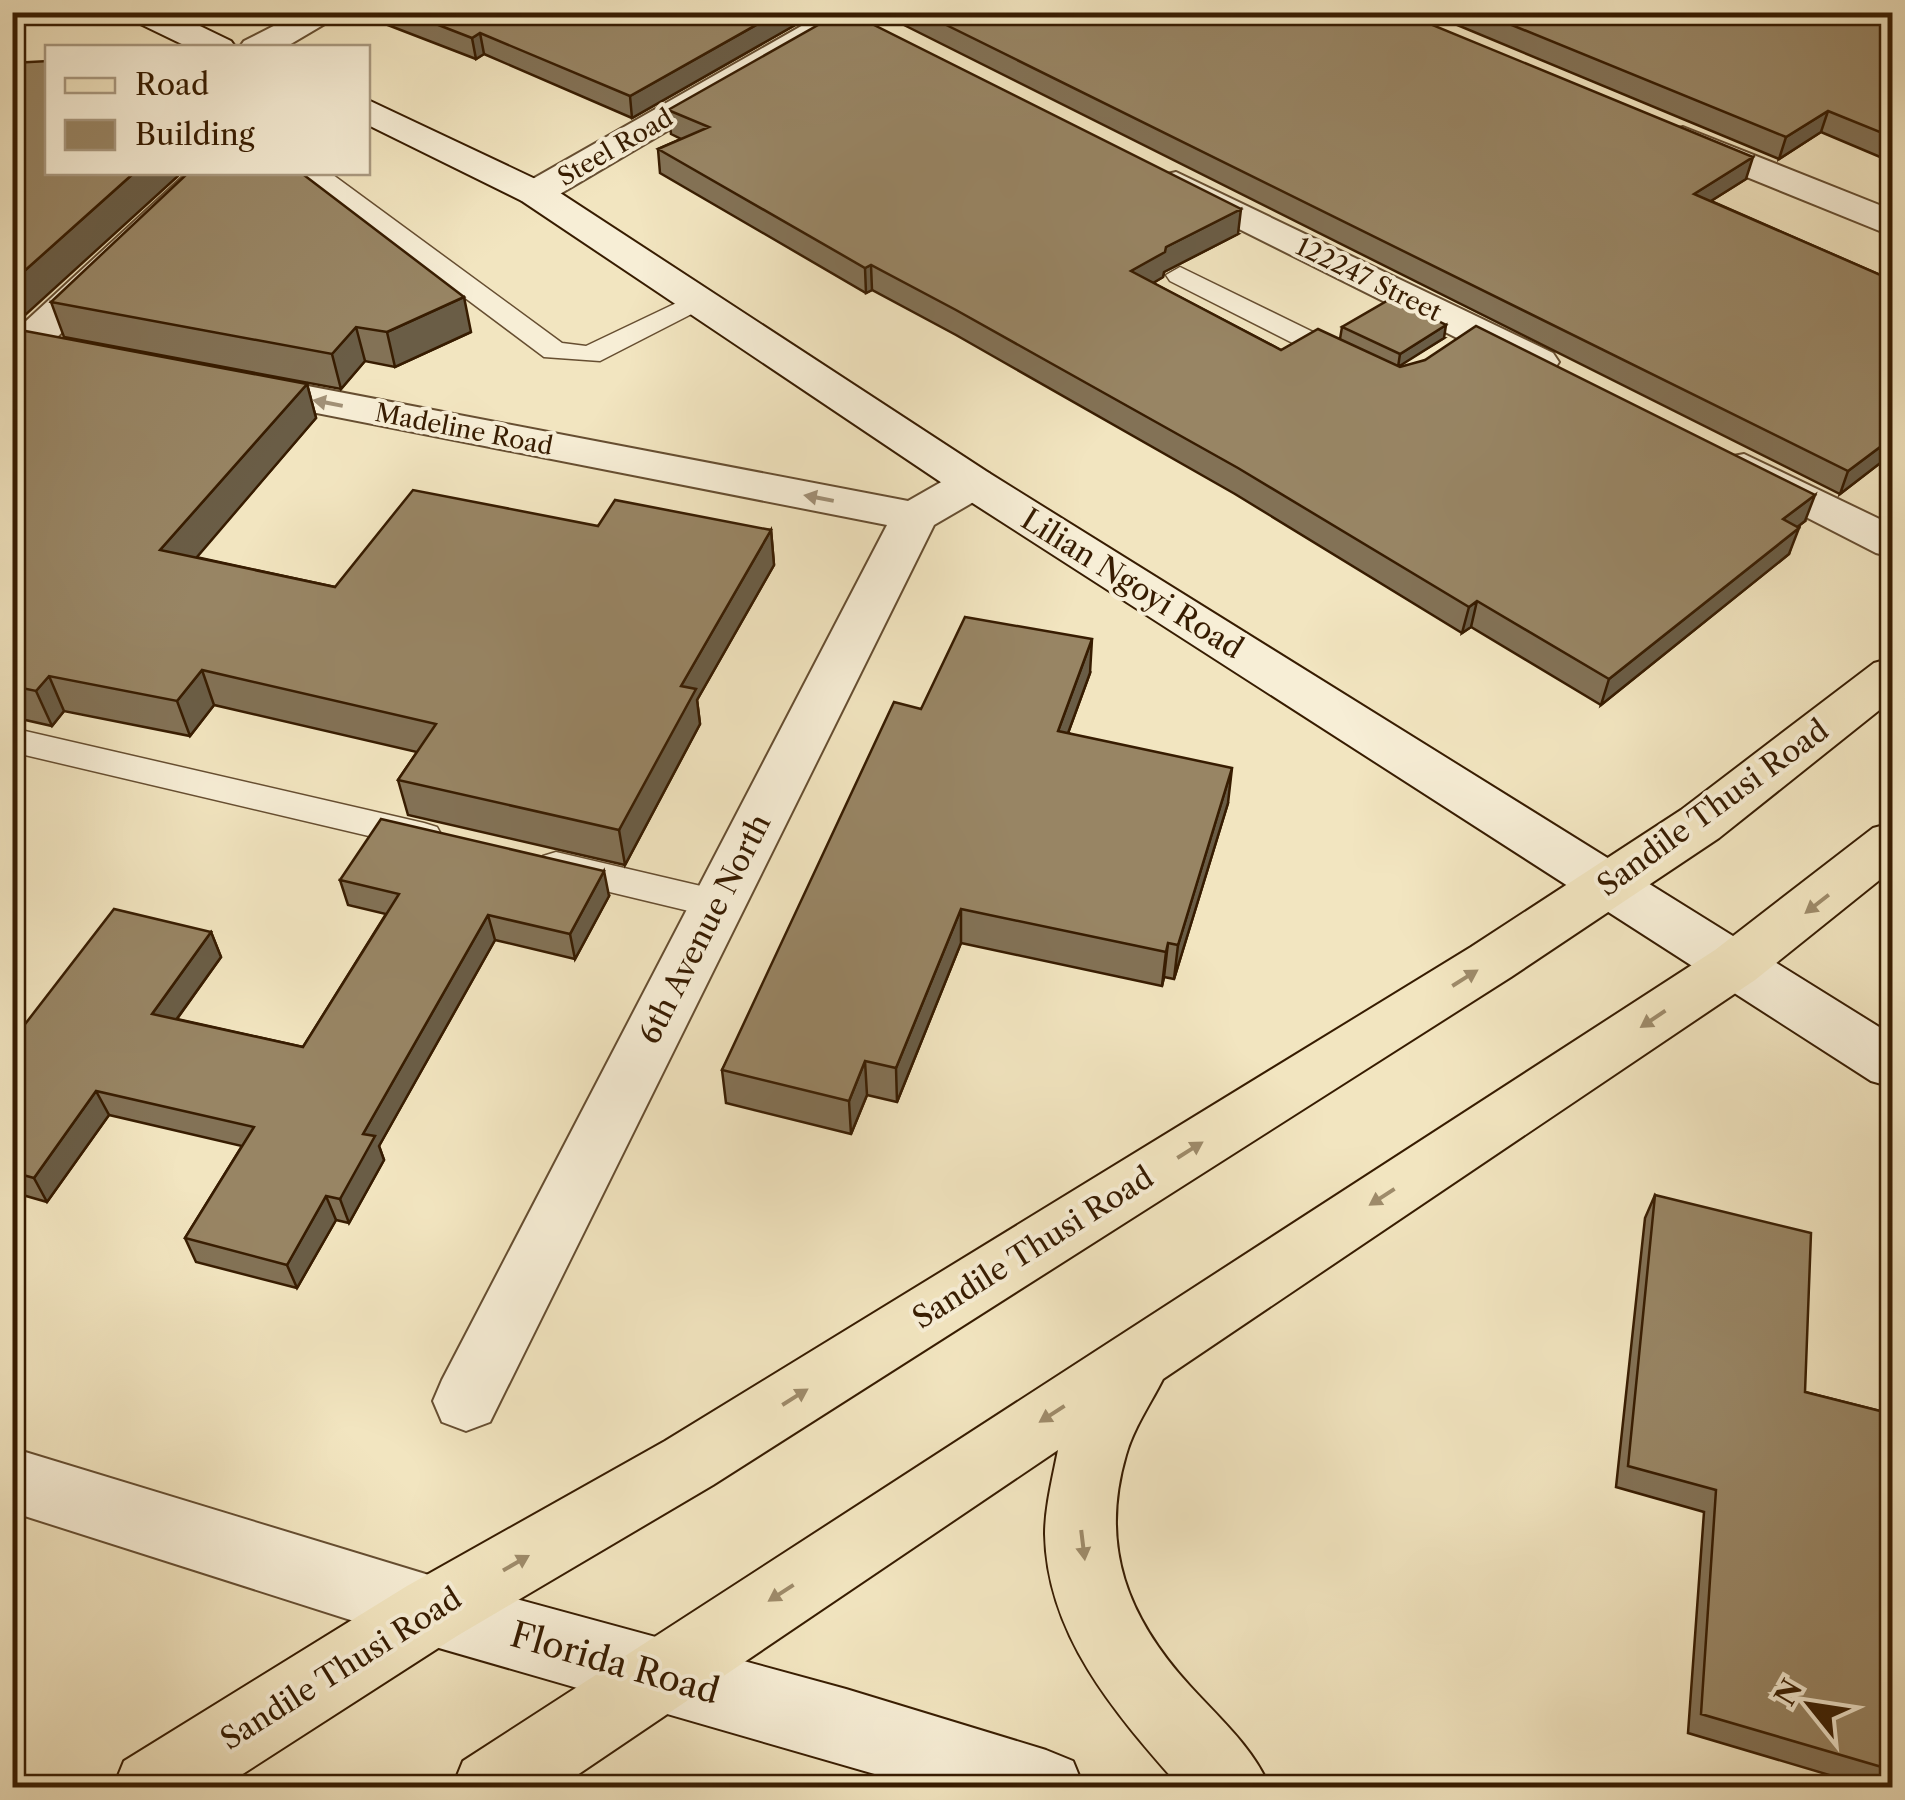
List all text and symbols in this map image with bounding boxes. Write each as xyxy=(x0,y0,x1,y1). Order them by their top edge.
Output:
legend xyxy=(45,45,370,175)
text: Road xyxy=(135,66,209,103)
street label: Steel Road xyxy=(552,102,678,193)
text: Building xyxy=(135,116,255,153)
street label: 122247 Street xyxy=(1291,231,1447,328)
one-way arrow xyxy=(312,395,343,410)
street label: Madeline Road xyxy=(372,397,556,462)
one-way arrow xyxy=(803,490,834,505)
street label: Lilian Ngoyi Road xyxy=(1014,500,1250,667)
street label: Sandile Thusi Road xyxy=(1590,711,1836,904)
street label: 6th Avenue North xyxy=(631,808,779,1050)
one-way arrow xyxy=(1804,893,1830,913)
one-way arrow xyxy=(1451,970,1479,987)
one-way arrow xyxy=(1640,1009,1667,1028)
one-way arrow xyxy=(1176,1142,1204,1159)
street label: Sandile Thusi Road xyxy=(906,1159,1160,1337)
one-way arrow xyxy=(1368,1188,1396,1206)
one-way arrow xyxy=(782,1388,809,1406)
one-way arrow xyxy=(1038,1405,1065,1423)
one-way arrow xyxy=(1075,1529,1091,1561)
one-way arrow xyxy=(502,1555,530,1572)
street label: Sandile Thusi Road xyxy=(214,1580,468,1758)
one-way arrow xyxy=(767,1584,794,1602)
street label: Florida Road xyxy=(506,1612,724,1713)
north arrow xyxy=(1760,1655,1860,1755)
text: N xyxy=(1768,1673,1809,1712)

